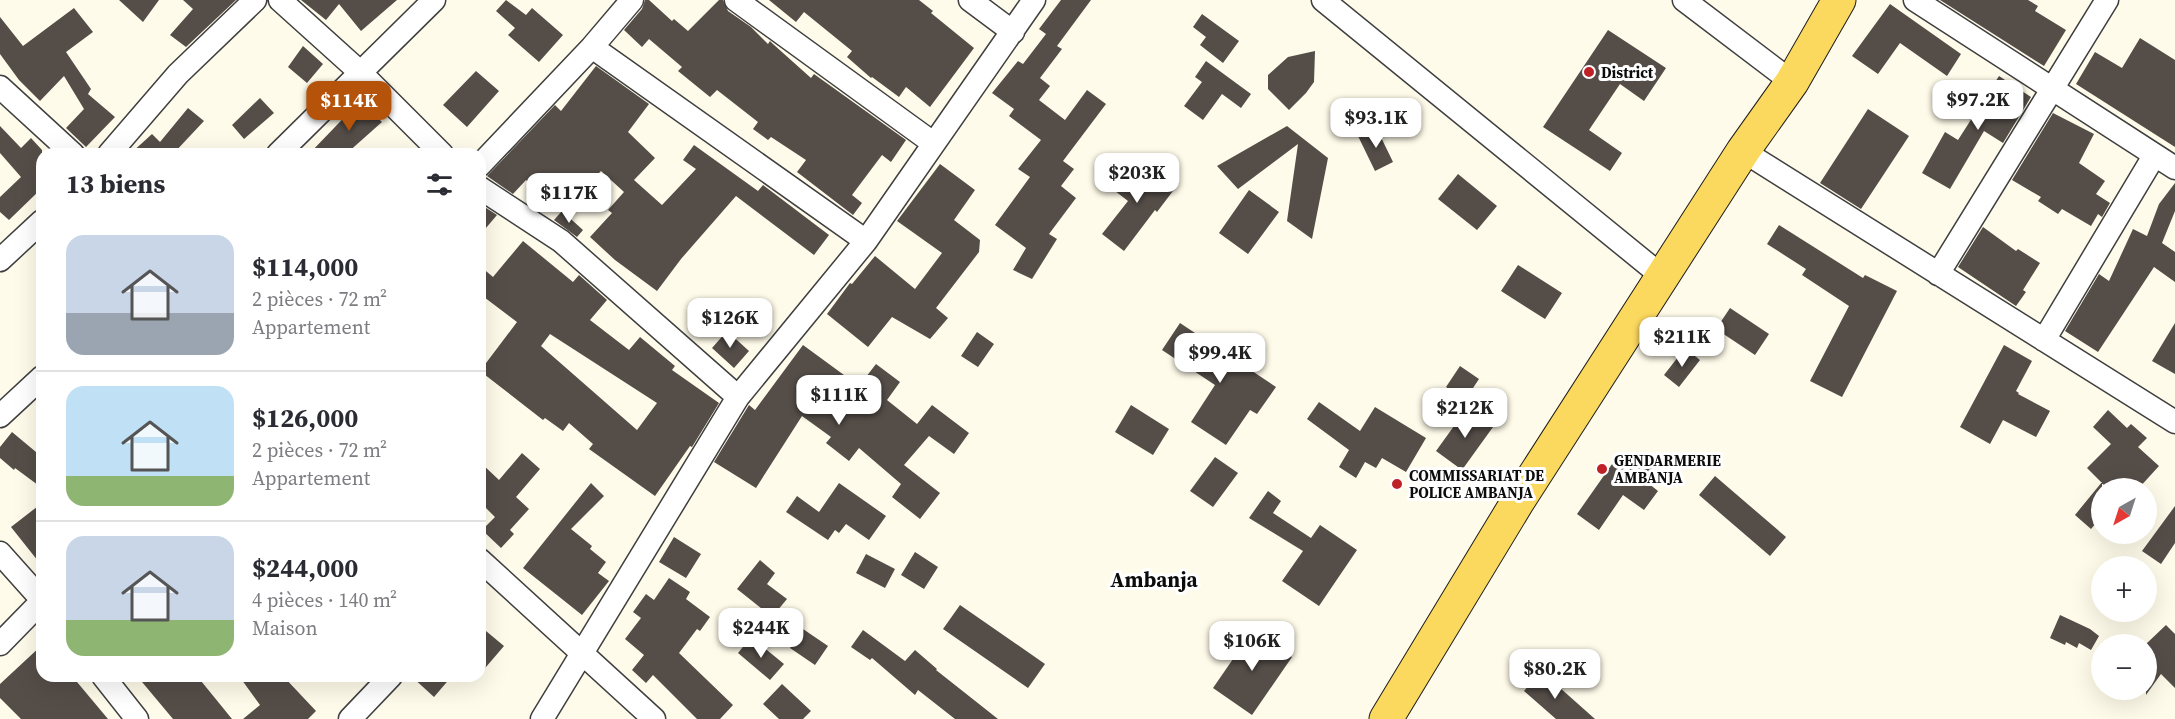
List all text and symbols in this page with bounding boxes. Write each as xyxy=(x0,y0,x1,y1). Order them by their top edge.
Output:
place label: District xyxy=(1601,62,1654,83)
marker: District xyxy=(1582,65,1596,79)
pin: $97.2K xyxy=(1929,80,2027,131)
pin: $114K xyxy=(307,81,391,132)
text: $97.2K xyxy=(1946,85,2010,113)
text: $114K xyxy=(320,86,378,114)
pin: $93.1K xyxy=(1327,98,1425,149)
text: $93.1K xyxy=(1344,103,1408,131)
pin: $203K xyxy=(1095,153,1179,204)
text: $203K xyxy=(1108,158,1166,186)
text: 13 biens xyxy=(66,166,165,202)
icon: filters xyxy=(423,168,456,201)
pin: $117K xyxy=(527,173,611,224)
text: $117K xyxy=(540,178,598,206)
text: $114,000 xyxy=(252,249,358,285)
icon: home xyxy=(114,259,186,331)
text: 2 pièces · 72 m² xyxy=(252,285,387,313)
pin: $126K xyxy=(688,298,772,349)
text: $126K xyxy=(701,303,759,331)
text: Appartement xyxy=(252,313,370,341)
pin: $211K xyxy=(1640,317,1724,368)
text: $211K xyxy=(1653,322,1711,350)
pin: $99.4K xyxy=(1171,333,1269,384)
text: $99.4K xyxy=(1188,338,1252,366)
pin: $111K xyxy=(797,375,881,426)
text: $111K xyxy=(810,380,868,408)
pin: $212K xyxy=(1423,388,1507,439)
text: $212K xyxy=(1436,393,1494,421)
text: $126,000 xyxy=(252,400,358,436)
icon: home xyxy=(114,410,186,482)
text: 2 pièces · 72 m² xyxy=(252,436,387,464)
place label: GENDARMERIE AMBANJA xyxy=(1614,450,1721,488)
marker: GENDARMERIE AMBANJA xyxy=(1595,462,1609,476)
text: Appartement xyxy=(252,464,370,492)
place label: COMMISSARIAT DE POLICE AMBANJA xyxy=(1409,465,1544,503)
marker: COMMISSARIAT DE POLICE AMBANJA xyxy=(1390,477,1404,491)
north arrow xyxy=(2091,478,2157,544)
map controls xyxy=(2091,478,2157,700)
text: $244,000 xyxy=(252,550,358,586)
button: + xyxy=(2091,556,2157,622)
icon: home xyxy=(114,560,186,632)
district label: Ambanja xyxy=(1110,565,1199,594)
text: 4 pièces · 140 m² xyxy=(252,586,397,614)
pin: $244K xyxy=(719,608,803,659)
text: $244K xyxy=(732,613,790,641)
text: Maison xyxy=(252,614,318,642)
pin: $106K xyxy=(1210,621,1294,672)
text: $106K xyxy=(1223,626,1281,654)
button: − xyxy=(2091,634,2157,700)
pin: $80.2K xyxy=(1506,649,1604,700)
text: $80.2K xyxy=(1523,654,1587,682)

